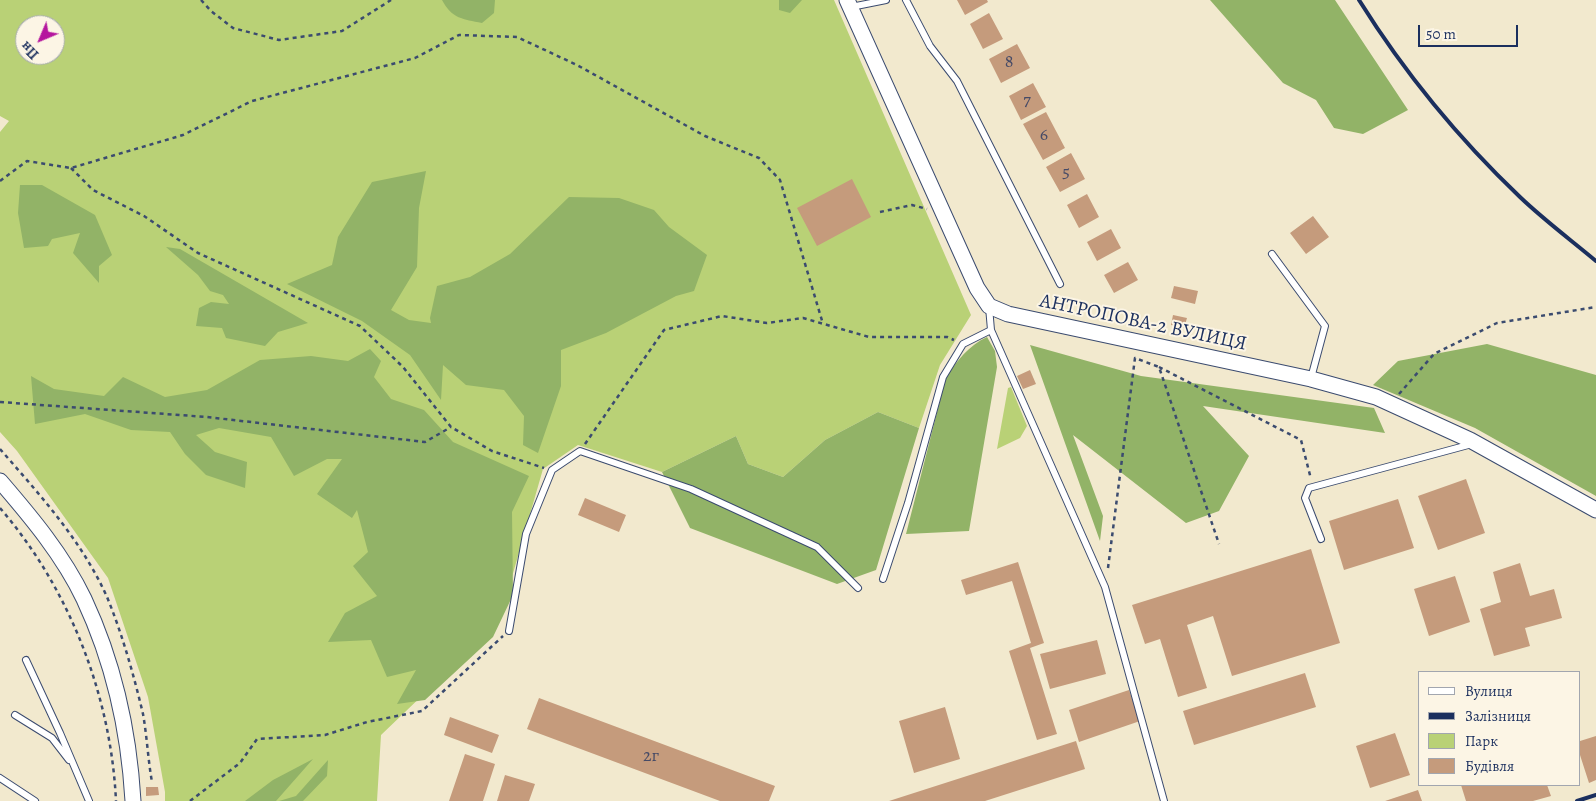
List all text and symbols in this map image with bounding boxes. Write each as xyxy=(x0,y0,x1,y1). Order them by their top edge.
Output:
north arrow xyxy=(15,15,65,65)
scale bar xyxy=(1421,15,1521,47)
text: 50 m xyxy=(1426,24,1456,44)
text: Пн xyxy=(17,37,43,63)
house number: 8 xyxy=(1005,52,1013,74)
house number: 7 xyxy=(1023,90,1031,112)
house number: 6 xyxy=(1040,125,1048,147)
house number: 5 xyxy=(1062,162,1070,184)
street label: АНТРОПОВА-2 ВУЛИЦЯ xyxy=(1037,289,1249,357)
legend xyxy=(1418,671,1581,786)
text: Вулиця xyxy=(1465,681,1512,701)
text: Залізниця xyxy=(1465,706,1531,726)
text: Парк xyxy=(1465,731,1498,751)
house number: 2г xyxy=(643,746,659,768)
text: Будівля xyxy=(1465,756,1514,776)

